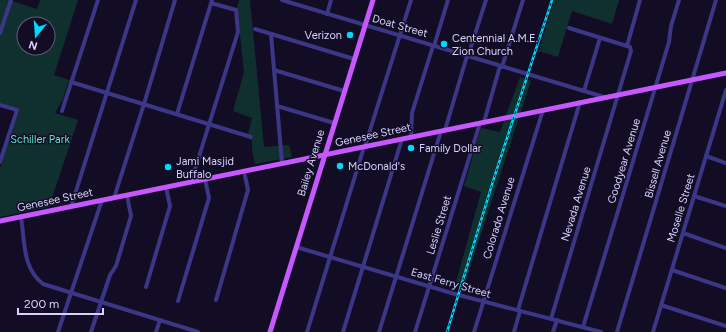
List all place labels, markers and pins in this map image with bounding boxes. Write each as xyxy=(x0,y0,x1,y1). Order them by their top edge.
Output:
place label: Verizon xyxy=(305,29,342,42)
marker: Verizon xyxy=(345,30,355,40)
place label: Centennial A.M.E. Zion Church xyxy=(452,32,538,58)
marker: Centennial A.M.E. Zion Church xyxy=(439,39,449,49)
place label: Family Dollar xyxy=(419,142,482,155)
marker: Family Dollar xyxy=(406,143,416,153)
place label: Jami Masjid Buffalo xyxy=(176,155,234,181)
place label: McDonald's xyxy=(348,160,405,173)
marker: McDonald's xyxy=(335,161,345,171)
marker: Jami Masjid Buffalo xyxy=(163,162,173,172)

